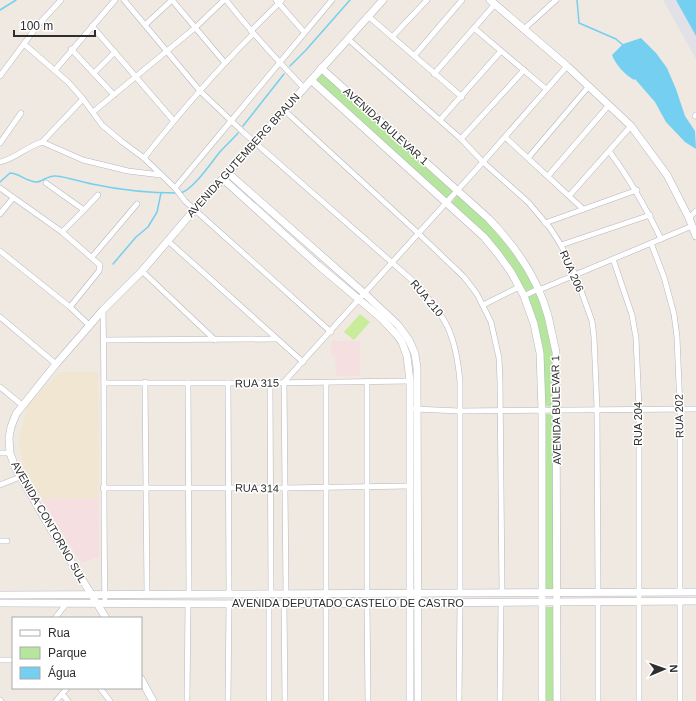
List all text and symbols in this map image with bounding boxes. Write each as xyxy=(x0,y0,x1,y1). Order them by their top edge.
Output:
scale bar xyxy=(14,12,95,38)
text: 100 m xyxy=(20,19,53,33)
street label: AVENIDA BULEVAR 1 xyxy=(341,85,431,167)
street label: AVENIDA GUTEMBERG BRAUN xyxy=(184,91,302,219)
street label: RUA 206 xyxy=(558,248,586,294)
street label: RUA 210 xyxy=(408,277,446,319)
street label: AVENIDA BULEVAR 1 xyxy=(549,355,563,465)
street label: RUA 315 xyxy=(235,377,279,389)
street label: RUA 202 xyxy=(673,394,685,438)
street label: RUA 204 xyxy=(632,402,644,446)
street label: AVENIDA CONTORNO SUL xyxy=(9,459,89,585)
street label: RUA 314 xyxy=(235,482,279,494)
street label: AVENIDA DEPUTADO CASTELO DE CASTRO xyxy=(232,597,464,609)
legend xyxy=(12,617,142,689)
text: Rua xyxy=(48,626,70,640)
text: Parque xyxy=(48,646,87,660)
north arrow xyxy=(644,649,684,689)
text: N xyxy=(668,664,680,673)
text: Água xyxy=(48,665,76,680)

